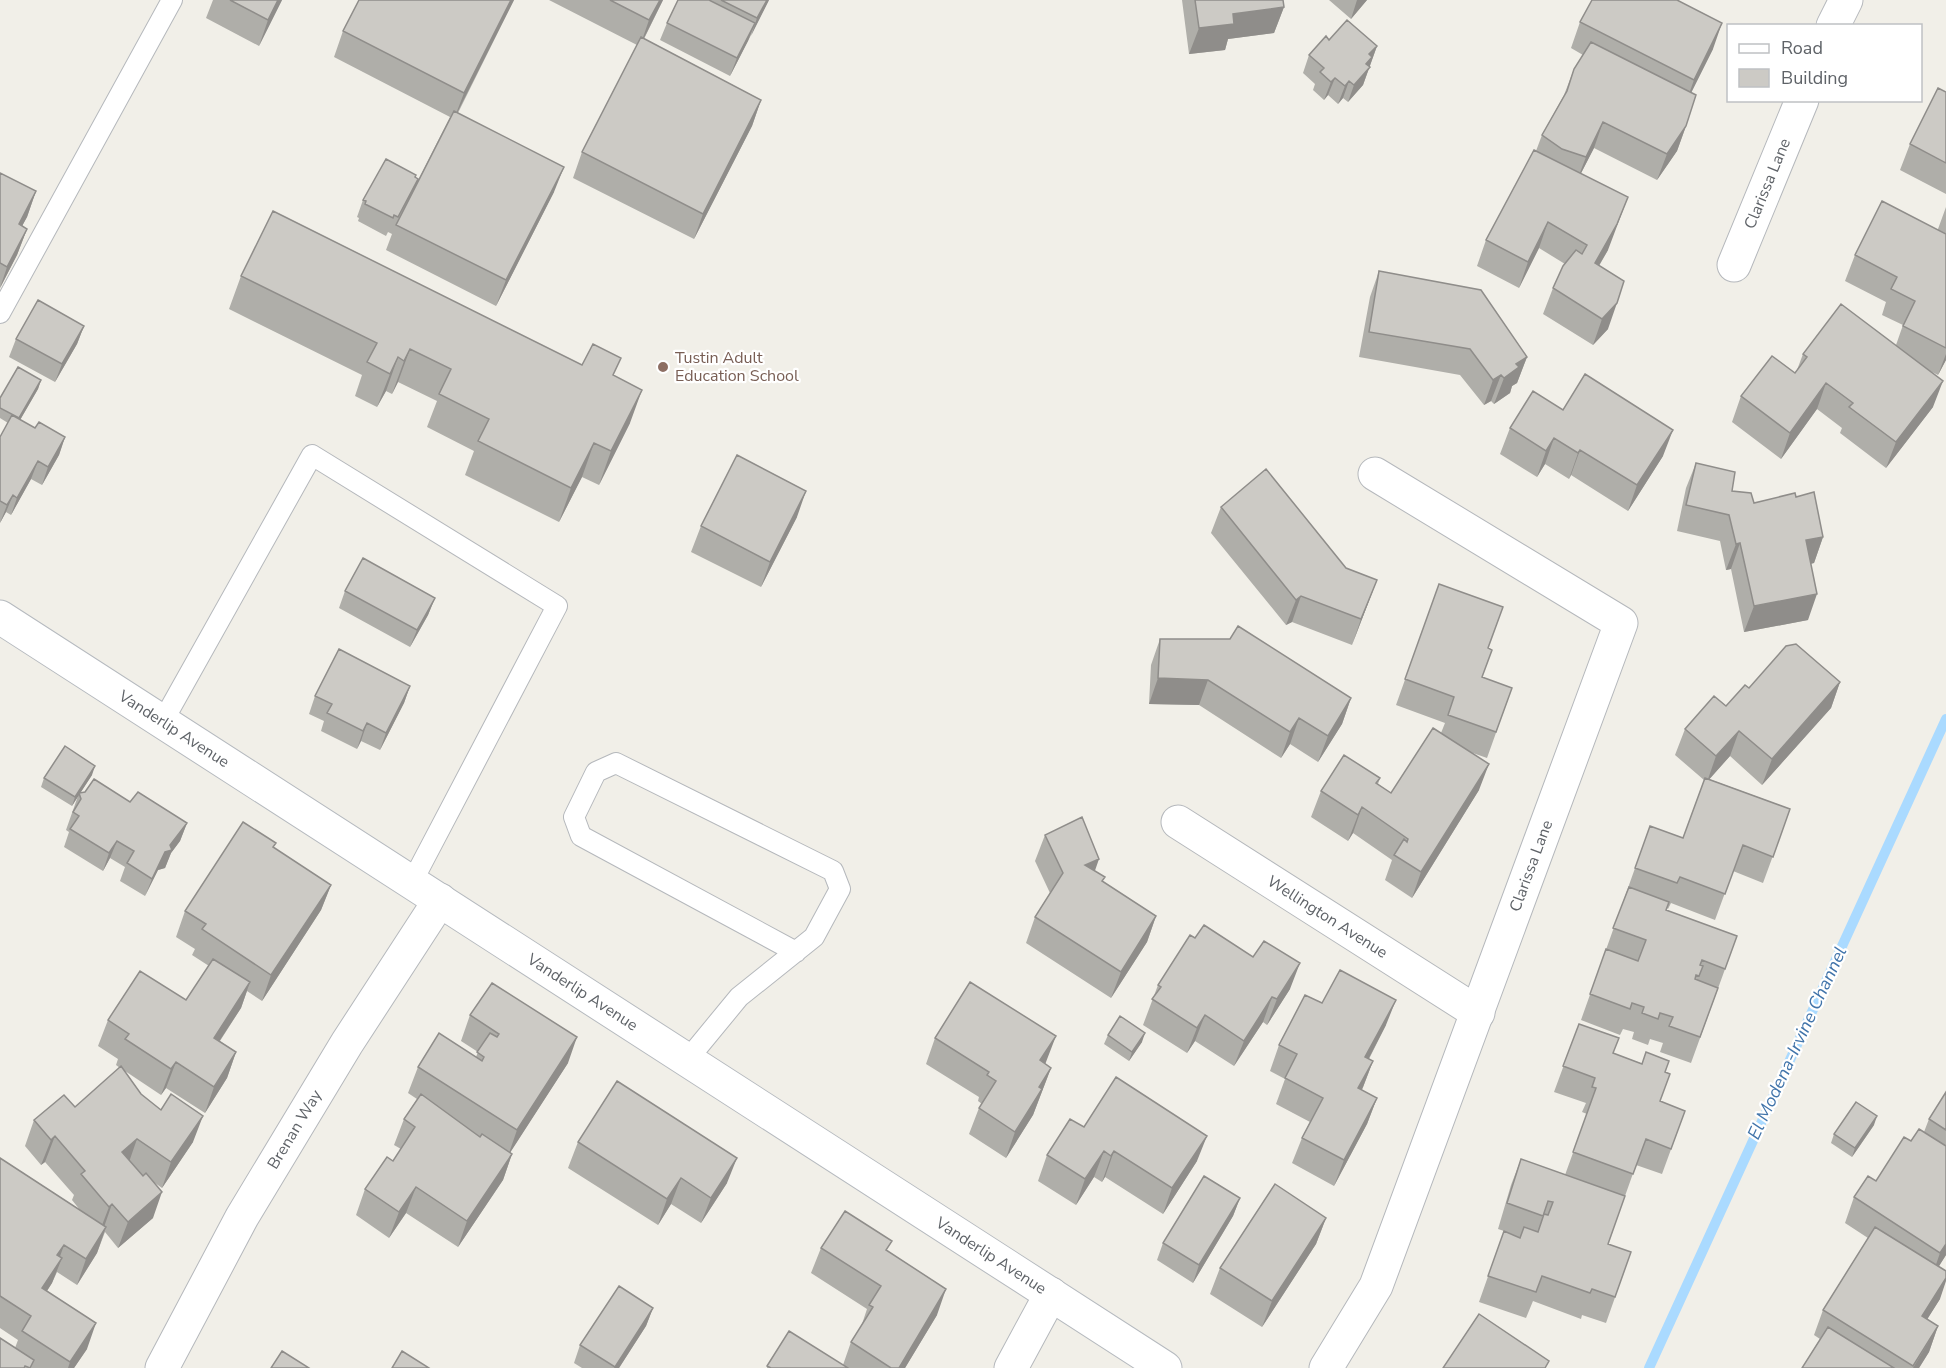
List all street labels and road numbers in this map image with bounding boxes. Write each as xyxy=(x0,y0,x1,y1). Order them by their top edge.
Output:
street label: Clarissa Lane xyxy=(1739,135,1796,232)
street label: Vanderlip Avenue xyxy=(114,685,234,773)
street label: Clarissa Lane xyxy=(1504,817,1558,915)
street label: Wellington Avenue xyxy=(1263,870,1392,964)
street label: Vanderlip Avenue xyxy=(522,948,642,1036)
street label: Brenan Way xyxy=(262,1085,328,1173)
street label: Vanderlip Avenue xyxy=(930,1211,1051,1300)

